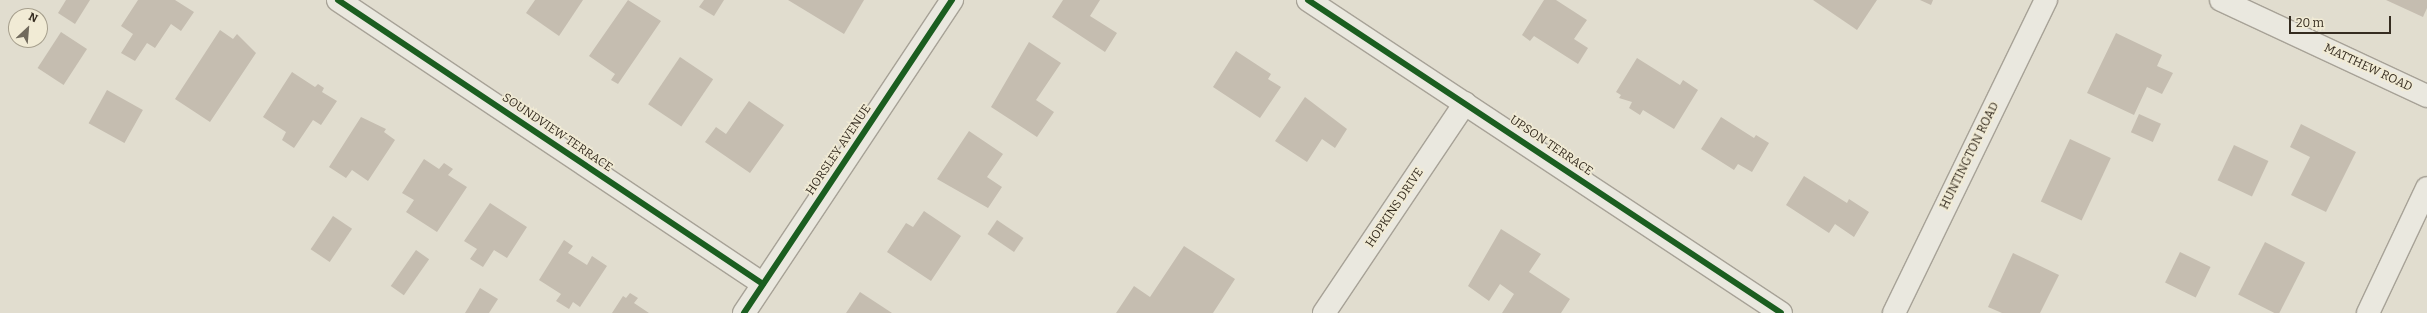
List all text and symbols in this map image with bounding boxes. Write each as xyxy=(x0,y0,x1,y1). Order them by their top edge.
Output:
north arrow xyxy=(8,8,48,48)
scale bar xyxy=(2291,8,2393,34)
text: N xyxy=(26,10,40,25)
text: 20 m xyxy=(2296,16,2324,30)
street label: MATTHEW ROAD xyxy=(2322,41,2414,95)
street label: SOUNDVIEW TERRACE xyxy=(499,91,615,175)
street label: HUNTINGTON ROAD xyxy=(1938,100,2002,212)
street label: HORSLEY AVENUE xyxy=(803,102,875,198)
street label: UPSON TERRACE xyxy=(1507,113,1595,179)
street label: HOPKINS DRIVE xyxy=(1363,166,1427,250)

